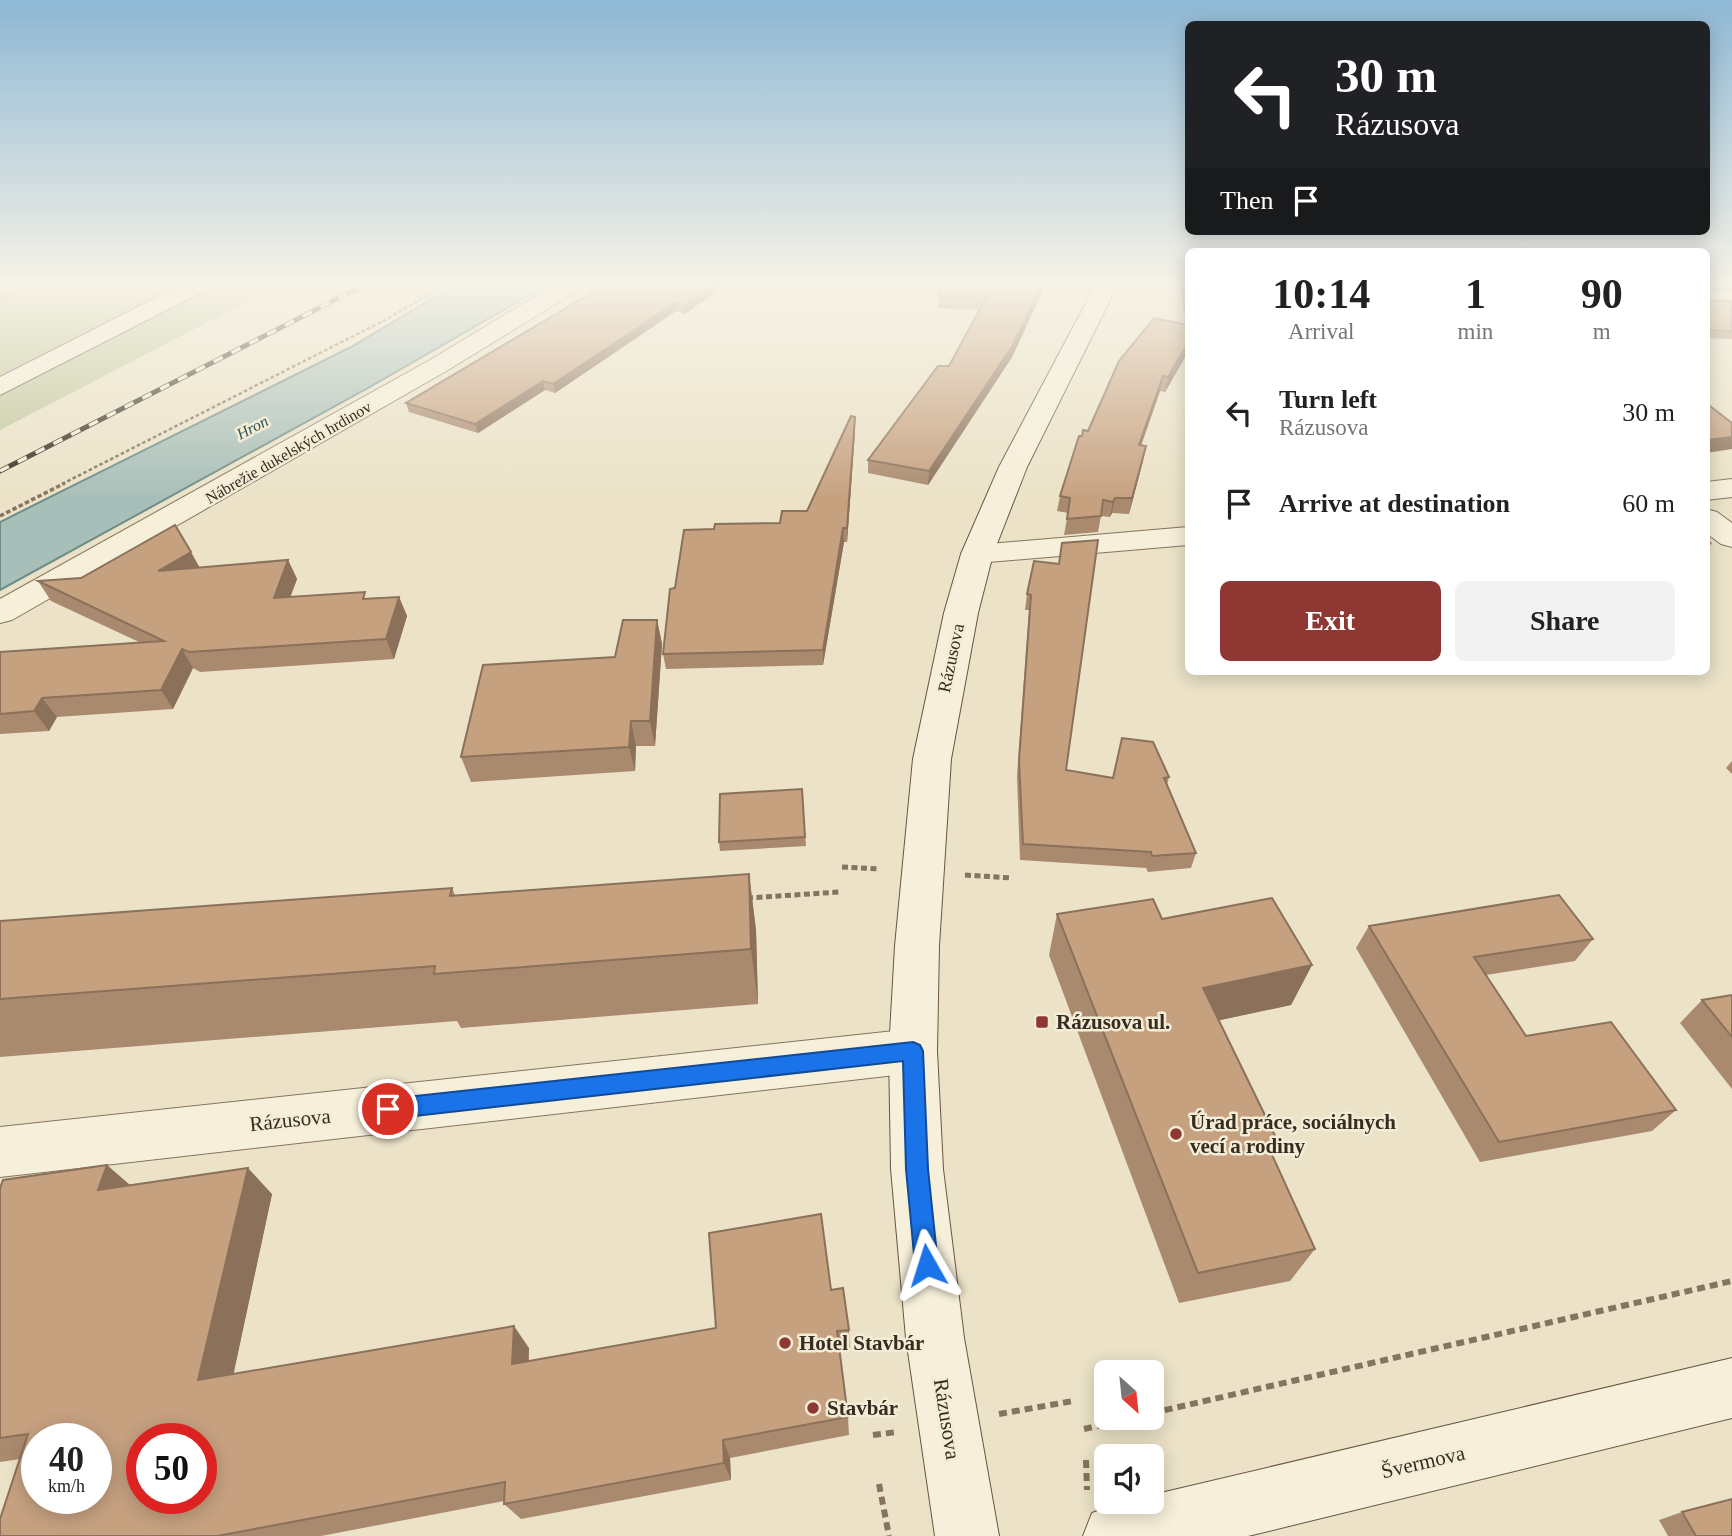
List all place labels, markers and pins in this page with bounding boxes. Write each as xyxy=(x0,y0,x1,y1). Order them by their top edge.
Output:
place label: Rázusova ul. xyxy=(1056,1010,1170,1034)
marker: Rázusova ul. xyxy=(1034,1014,1050,1030)
pin xyxy=(358,1079,418,1139)
place label: Úrad práce, sociálnych vecí a rodiny xyxy=(1190,1110,1396,1158)
marker: Úrad práce, sociálnych vecí a rodiny xyxy=(1168,1126,1184,1142)
place label: Hotel Stavbár xyxy=(799,1331,924,1355)
marker: Hotel Stavbár xyxy=(777,1335,793,1351)
place label: Stavbár xyxy=(827,1396,898,1420)
marker: Stavbár xyxy=(805,1400,821,1416)

